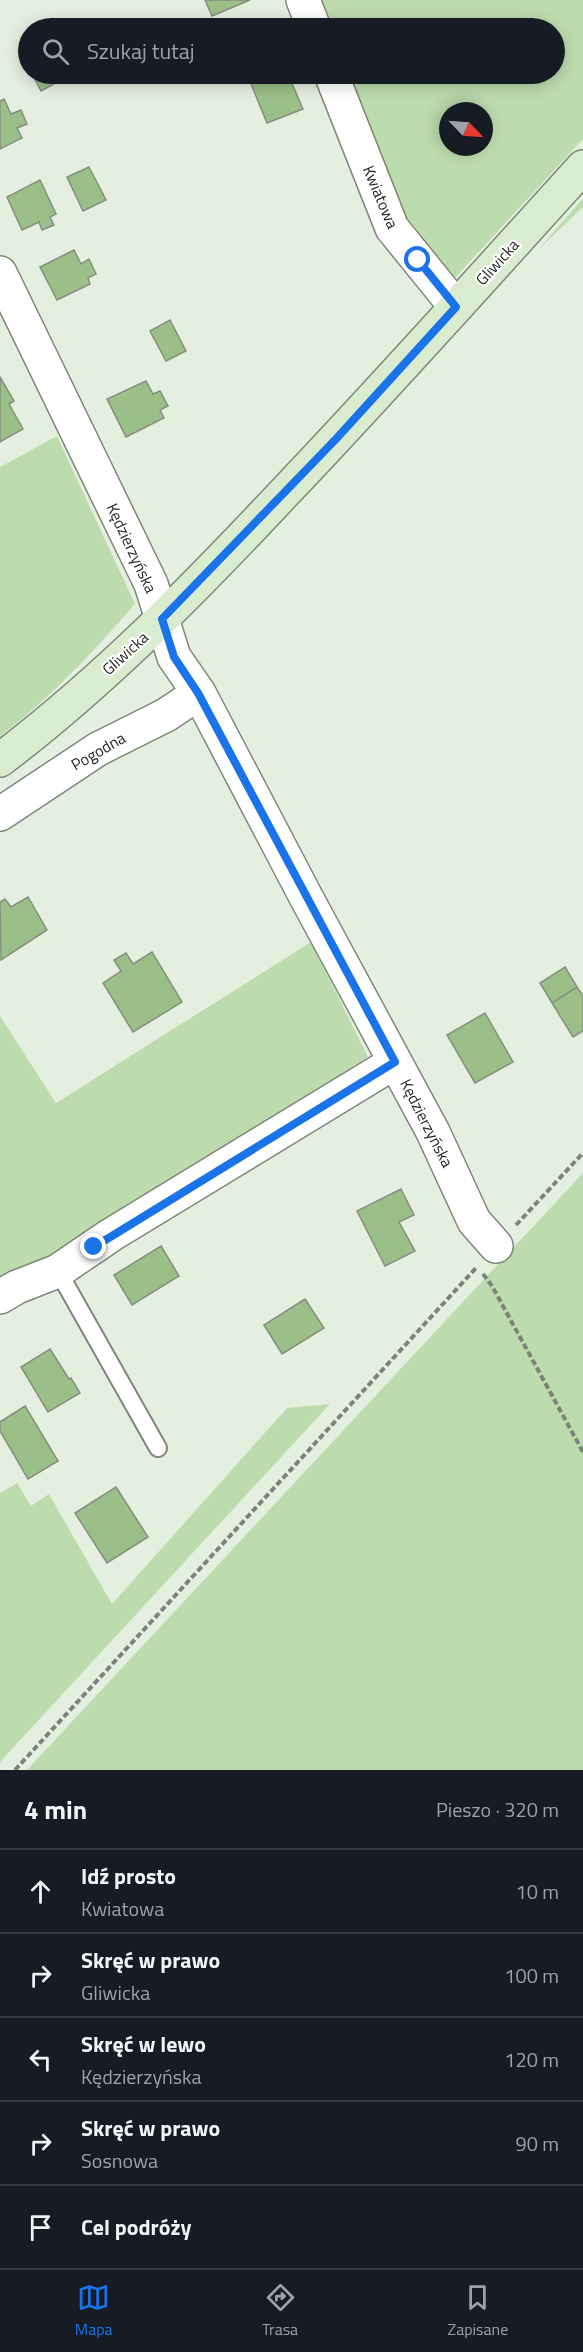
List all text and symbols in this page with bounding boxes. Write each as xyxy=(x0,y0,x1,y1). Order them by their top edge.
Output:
search box xyxy=(18,18,565,84)
text: Szukaj tutaj xyxy=(87,34,195,68)
icon: search xyxy=(39,35,72,68)
north arrow xyxy=(439,102,493,156)
street label: Kwiatowa xyxy=(357,162,405,232)
street label: Gliwicka xyxy=(470,233,524,291)
route start xyxy=(404,246,430,272)
street label: Kędzierzyńska xyxy=(101,499,163,597)
street label: Gliwicka xyxy=(96,626,154,680)
street label: Pogodna xyxy=(66,726,130,776)
street label: Kędzierzyńska xyxy=(394,1075,460,1171)
route end xyxy=(80,1233,106,1259)
text: 4 min xyxy=(24,1790,87,1829)
text: Pieszo · 320 m xyxy=(436,1794,559,1825)
text: Idź prosto xyxy=(81,1859,176,1893)
icon: ahead xyxy=(24,1875,57,1908)
text: 10 m xyxy=(515,1876,559,1907)
text: Kwiatowa xyxy=(81,1893,164,1924)
text: Skręć w prawo xyxy=(81,1943,220,1977)
icon: right xyxy=(24,1959,57,1992)
text: 100 m xyxy=(504,1960,559,1991)
text: Gliwicka xyxy=(81,1977,150,2008)
text: Skręć w lewo xyxy=(81,2027,206,2061)
icon: left xyxy=(24,2043,57,2076)
text: 120 m xyxy=(504,2044,559,2075)
text: Kędzierzyńska xyxy=(81,2061,202,2092)
text: Skręć w prawo xyxy=(81,2111,220,2145)
icon: right xyxy=(24,2127,57,2160)
text: 90 m xyxy=(515,2128,559,2159)
text: Sosnowa xyxy=(81,2145,158,2176)
text: Cel podróży xyxy=(81,2210,191,2244)
icon: arrive xyxy=(24,2211,57,2244)
tab: Mapa xyxy=(75,2281,113,2341)
tab: Trasa xyxy=(262,2281,298,2341)
tab: Zapisane xyxy=(448,2281,508,2341)

